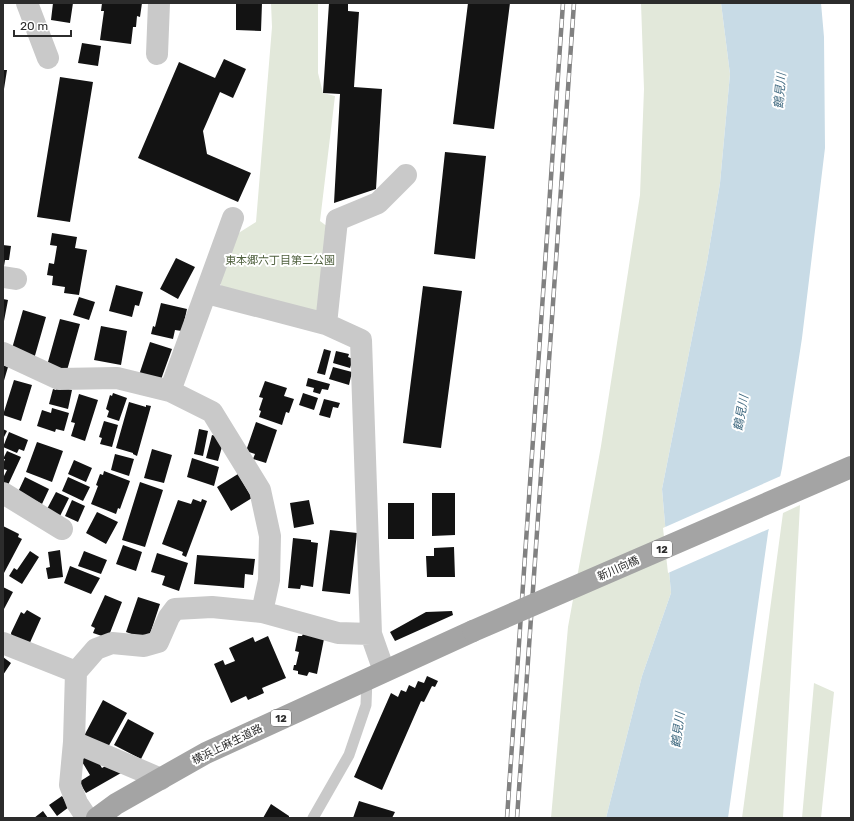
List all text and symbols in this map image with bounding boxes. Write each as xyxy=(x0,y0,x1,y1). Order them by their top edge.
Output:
scale bar xyxy=(14,12,71,38)
text: 20 m xyxy=(20,19,48,33)
water label: 鶴見川 xyxy=(771,70,789,110)
park label: 東本郷六丁目第二公園 xyxy=(225,254,335,267)
water label: 鶴見川 xyxy=(731,392,751,432)
road number: 12 xyxy=(652,541,672,557)
street label: 新川向橋 xyxy=(595,554,641,583)
water label: 鶴見川 xyxy=(669,709,687,749)
road number: 12 xyxy=(271,710,291,726)
street label: 横浜上麻生道路 xyxy=(190,722,265,767)

